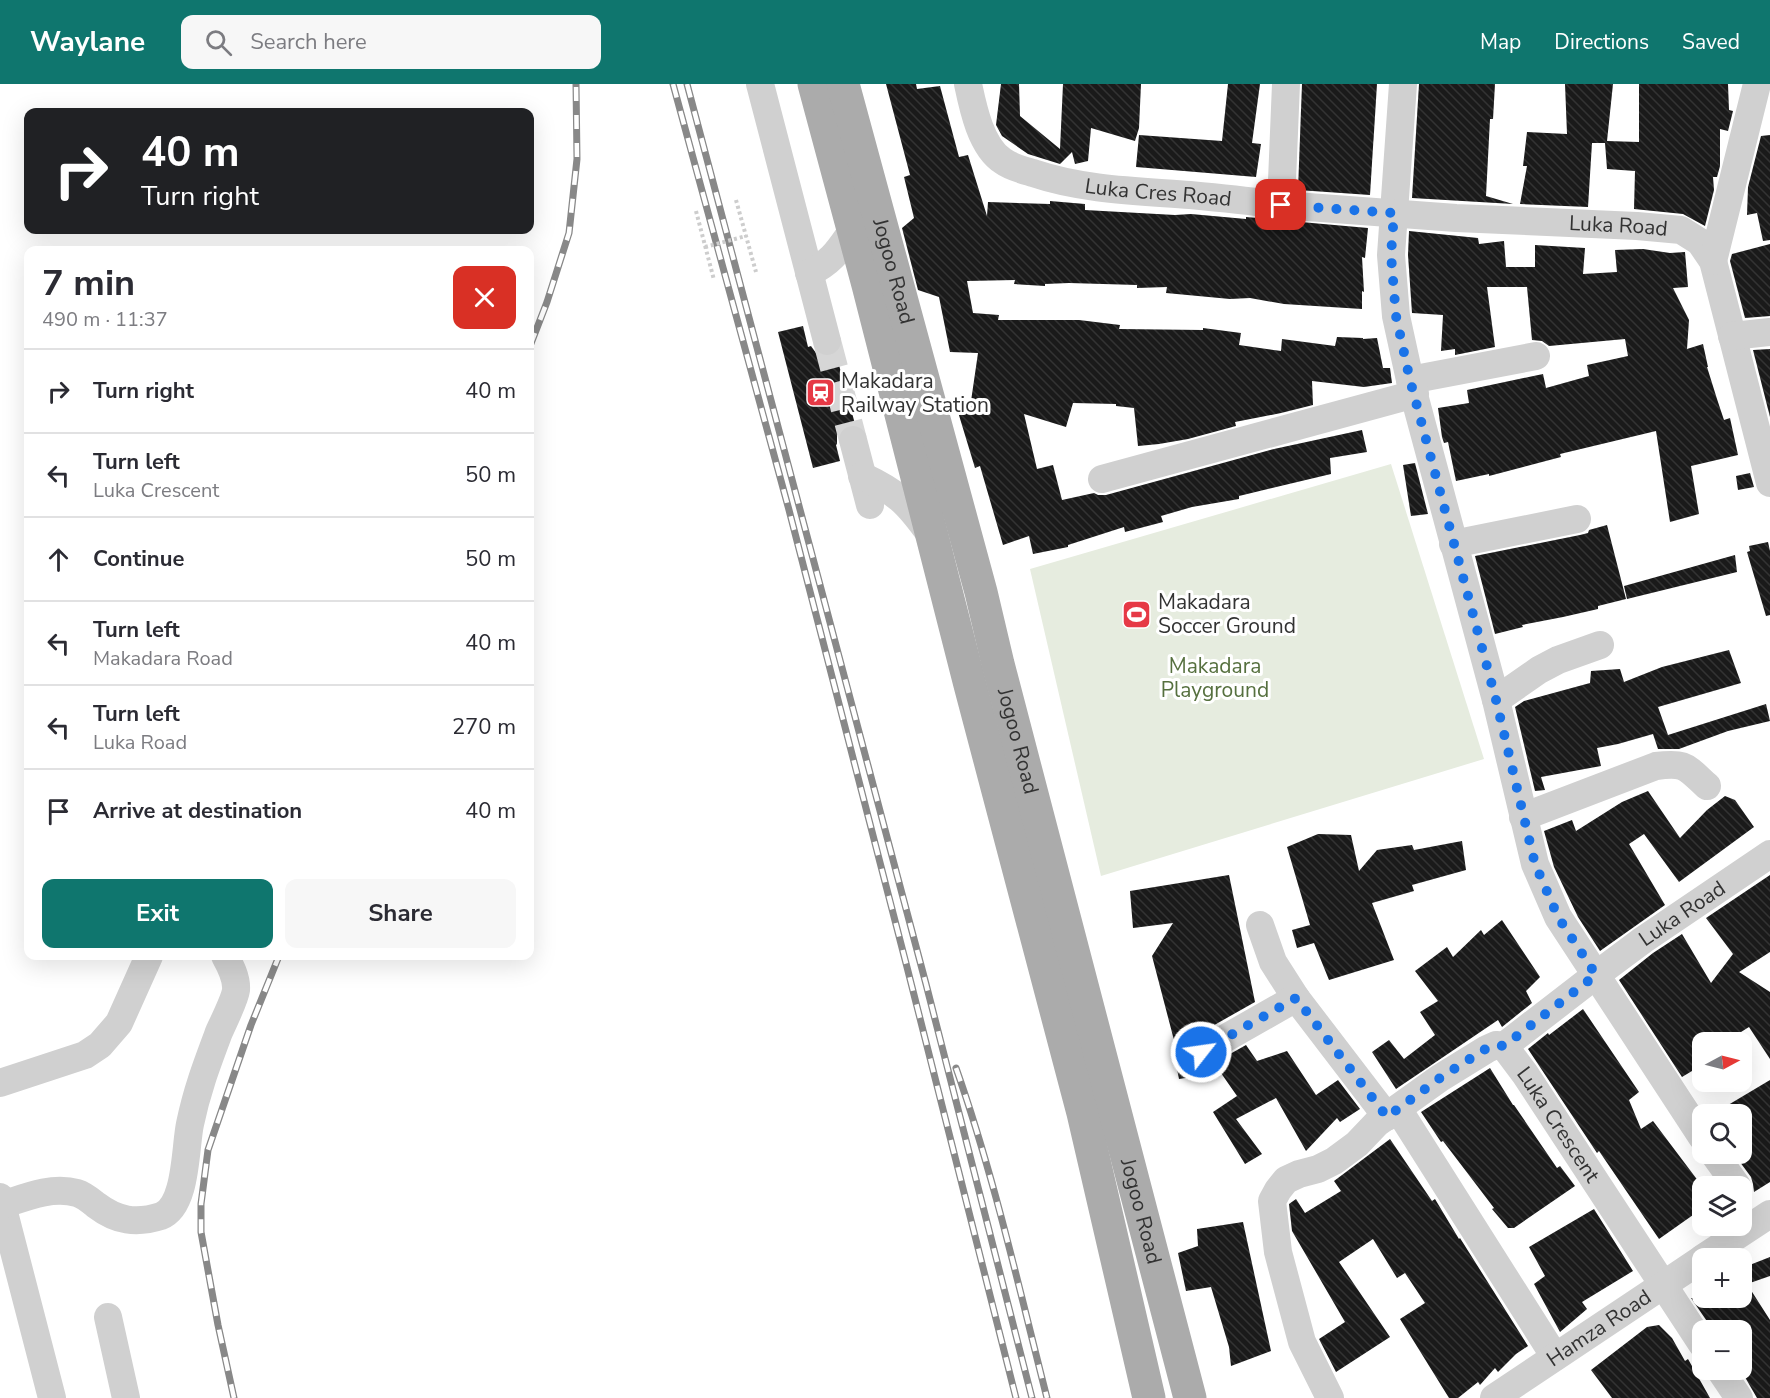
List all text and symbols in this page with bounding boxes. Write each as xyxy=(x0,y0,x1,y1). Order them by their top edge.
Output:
search box xyxy=(181,15,601,69)
text: Waylane xyxy=(30,23,145,61)
icon: search xyxy=(202,26,235,59)
text: Search here xyxy=(250,27,367,57)
text: Map xyxy=(1480,28,1521,56)
text: Directions xyxy=(1554,28,1649,56)
text: Saved xyxy=(1682,28,1740,56)
text: 40 m xyxy=(141,124,240,181)
icon: right xyxy=(42,132,120,210)
street label: Luka Cres Road xyxy=(1083,172,1233,213)
text: Turn right xyxy=(141,178,259,215)
pin xyxy=(1255,179,1306,230)
icon: arrive xyxy=(1264,188,1297,221)
street label: Luka Road xyxy=(1568,209,1669,243)
street label: Jogoo Road xyxy=(866,214,922,327)
text: 7 min xyxy=(42,259,135,308)
button: close xyxy=(453,266,516,329)
text: 490 m · 11:37 xyxy=(42,306,168,333)
place label: Makadara Railway Station xyxy=(841,367,989,419)
icon: right xyxy=(42,375,75,408)
text: Turn right xyxy=(93,376,194,406)
text: 40 m xyxy=(465,376,516,406)
station icon: Makadara Railway Station xyxy=(804,377,836,409)
text: Turn left xyxy=(93,447,180,477)
icon: left xyxy=(42,459,75,492)
text: 50 m xyxy=(465,460,516,490)
text: Luka Crescent xyxy=(93,477,219,504)
icon: ahead xyxy=(42,543,75,576)
text: Continue xyxy=(93,544,184,574)
text: 50 m xyxy=(465,544,516,574)
place label: Makadara Soccer Ground xyxy=(1158,588,1296,640)
sports icon: Makadara Soccer Ground xyxy=(1121,598,1153,630)
text: Turn left xyxy=(93,615,180,645)
icon: left xyxy=(42,627,75,660)
text: 40 m xyxy=(465,628,516,658)
text: Makadara Road xyxy=(93,645,233,672)
park label: Makadara Playground xyxy=(1161,652,1269,704)
street label: Jogoo Road xyxy=(991,684,1045,797)
text: Turn left xyxy=(93,699,180,729)
icon: left xyxy=(42,711,75,744)
text: 270 m xyxy=(452,712,516,742)
text: Luka Road xyxy=(93,729,187,756)
icon: arrive xyxy=(42,795,75,828)
text: Arrive at destination xyxy=(93,796,302,826)
text: 40 m xyxy=(465,796,516,826)
street label: Luka Road xyxy=(1633,874,1731,953)
button: Exit xyxy=(42,879,273,948)
button: Share xyxy=(285,879,516,948)
position arrow xyxy=(1169,1020,1233,1084)
north arrow xyxy=(1692,1032,1752,1092)
map controls xyxy=(1692,1032,1752,1380)
street label: Luka Crescent xyxy=(1510,1061,1607,1188)
button: search xyxy=(1692,1104,1752,1164)
street label: Jogoo Road xyxy=(1114,1154,1168,1267)
button: layers xyxy=(1692,1176,1752,1236)
button: + xyxy=(1692,1248,1752,1308)
street label: Hamza Road xyxy=(1541,1283,1656,1373)
button: − xyxy=(1692,1320,1752,1380)

